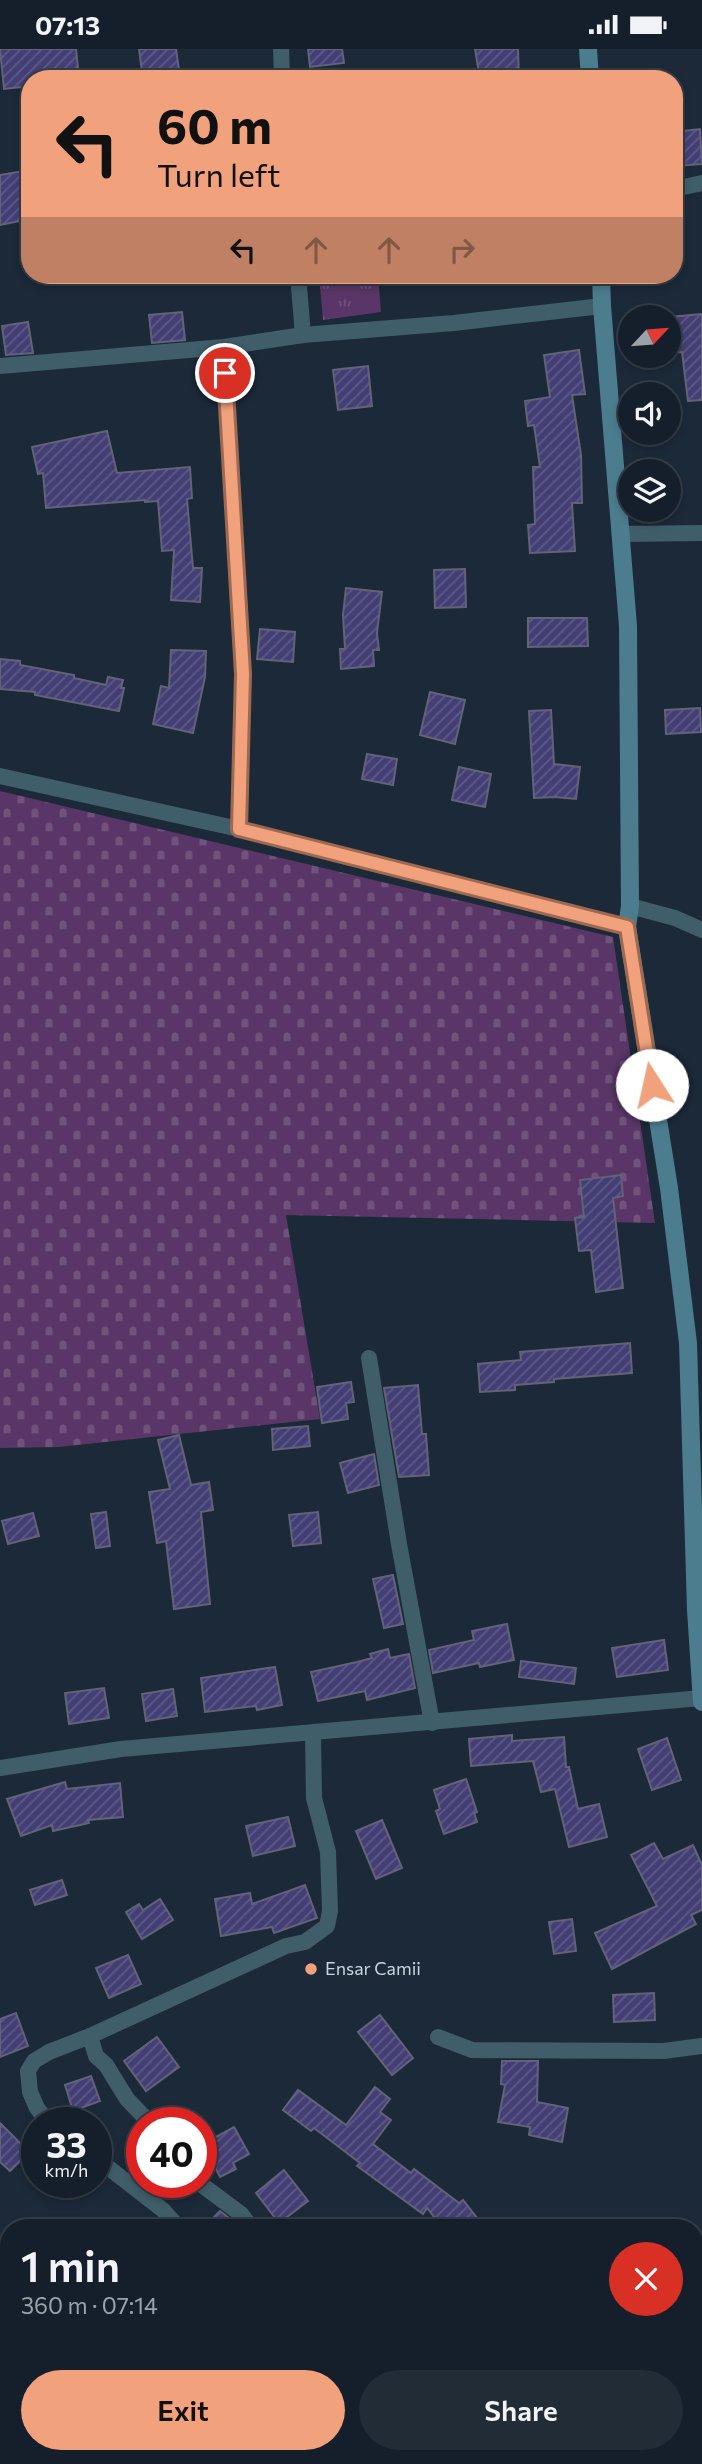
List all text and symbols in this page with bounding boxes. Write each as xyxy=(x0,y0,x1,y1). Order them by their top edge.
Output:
text: 07:13 xyxy=(35,9,100,40)
text: 60 m xyxy=(157,94,272,154)
icon: left xyxy=(42,98,133,189)
text: Turn left xyxy=(157,154,281,194)
icon: left xyxy=(224,231,262,269)
icon: ahead xyxy=(297,231,335,269)
icon: ahead xyxy=(370,231,408,269)
icon: right xyxy=(443,231,481,269)
north arrow xyxy=(618,305,681,367)
map controls xyxy=(618,305,681,522)
pin xyxy=(195,343,255,403)
icon: arrive xyxy=(206,354,244,392)
button: sound xyxy=(618,382,681,445)
button: layers xyxy=(618,459,681,522)
position arrow xyxy=(615,1048,689,1122)
place label: Ensar Camii xyxy=(325,1957,421,1979)
marker: Ensar Camii xyxy=(303,1961,319,1977)
speed limit sign: 40 xyxy=(126,2107,217,2198)
text: 33 xyxy=(46,2122,87,2165)
text: km/h xyxy=(45,2159,88,2181)
text: 1 min xyxy=(21,2239,120,2291)
button: close xyxy=(609,2242,683,2316)
text: 360 m · 07:14 xyxy=(21,2291,158,2319)
button: Exit xyxy=(21,2370,345,2450)
button: Share xyxy=(359,2370,683,2450)

